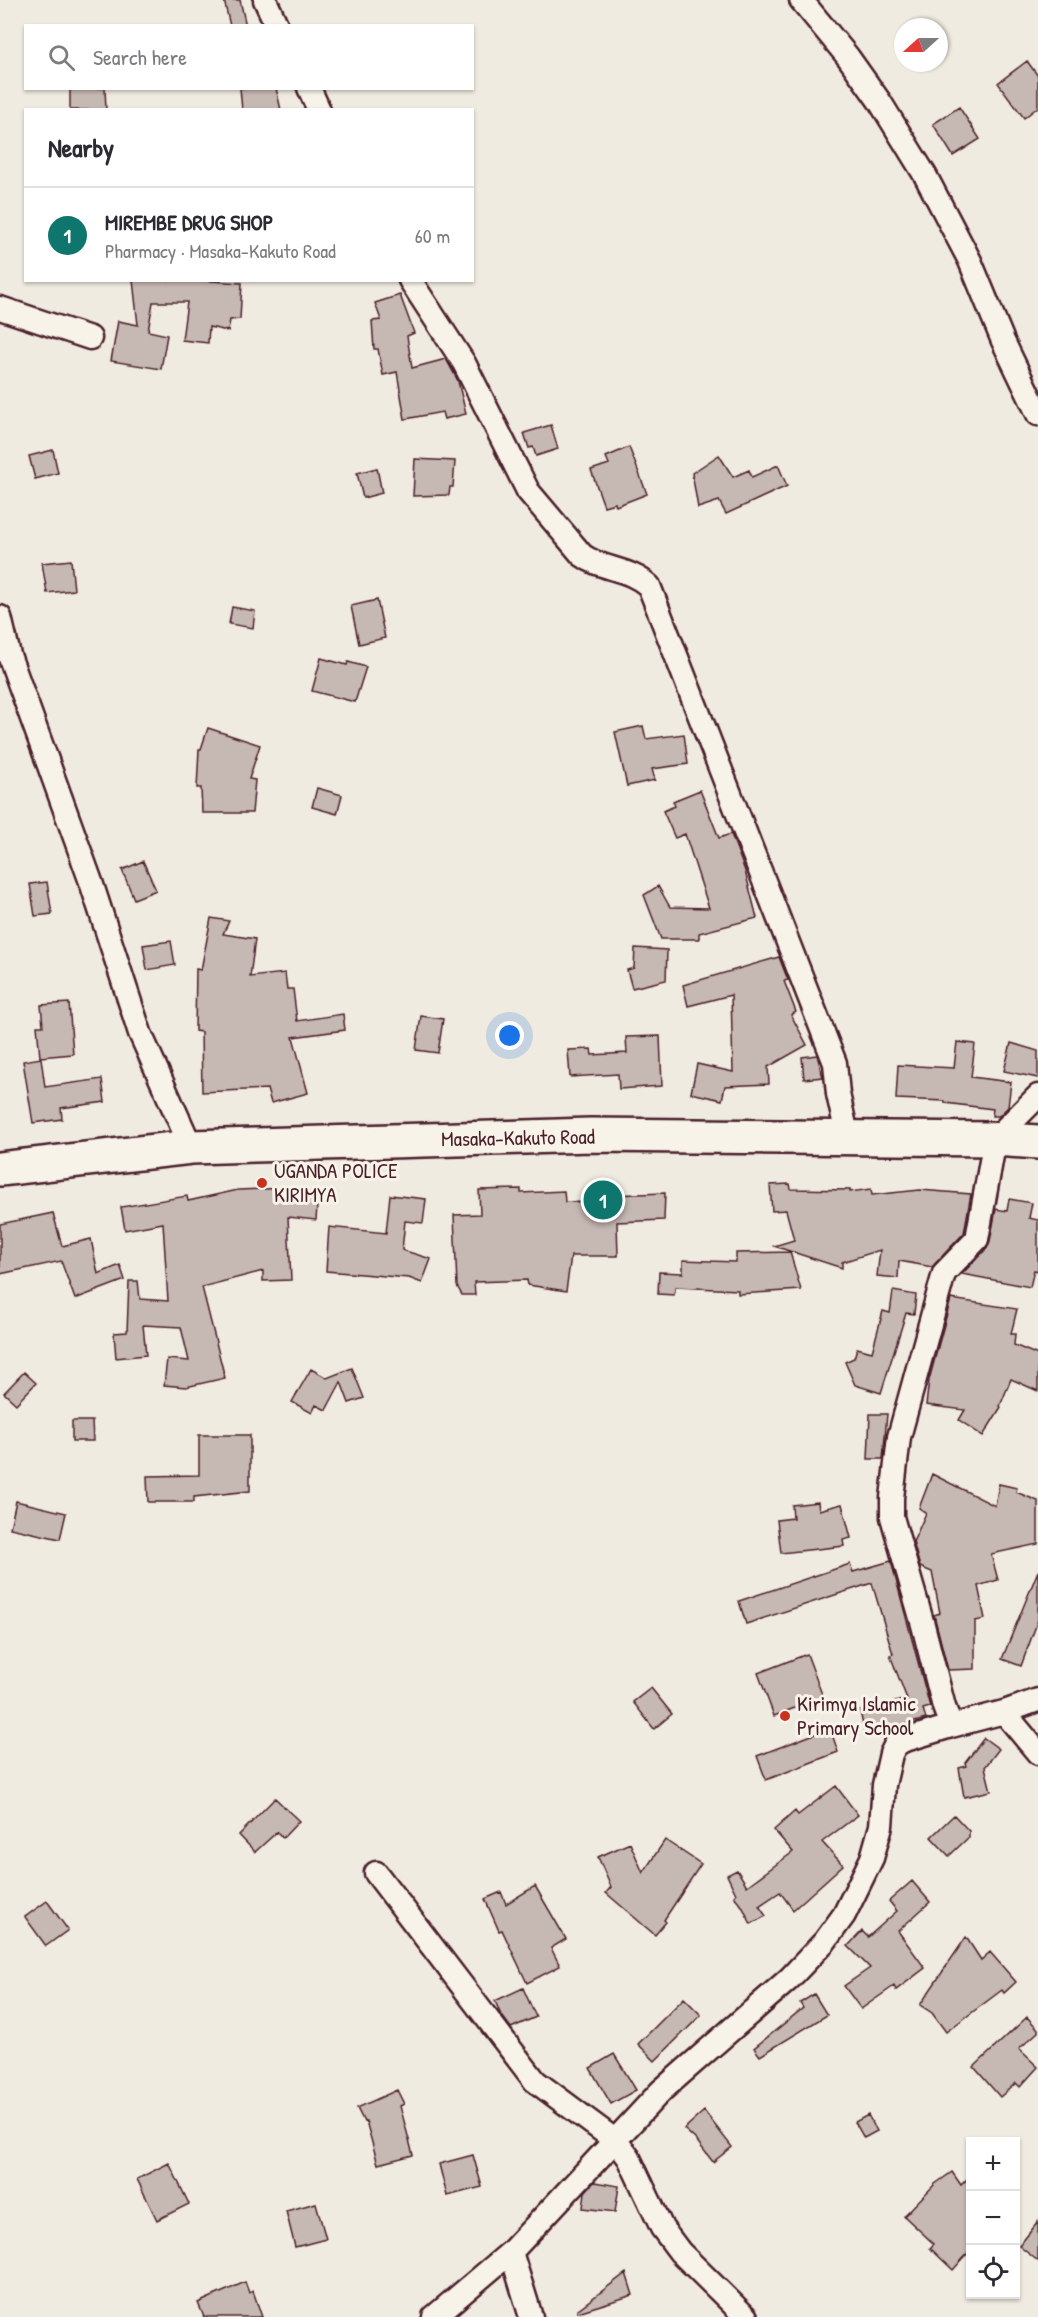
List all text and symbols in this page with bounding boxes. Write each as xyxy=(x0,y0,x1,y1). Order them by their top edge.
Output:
north arrow xyxy=(894,18,948,72)
search box xyxy=(24,24,474,90)
icon: search xyxy=(45,41,78,74)
text: Search here xyxy=(93,42,187,72)
text: Nearby xyxy=(48,130,114,165)
text: MIREMBE DRUG SHOP xyxy=(105,207,273,237)
text: 1 xyxy=(64,222,71,249)
text: 60 m xyxy=(415,222,450,249)
text: Pharmacy · Masaka-Kakuto Road xyxy=(105,237,336,264)
your location xyxy=(495,1021,524,1050)
street label: Masaka-Kakuto Road xyxy=(441,1122,595,1153)
place label: UGANDA POLICE KIRIMYA xyxy=(274,1156,397,1209)
marker: UGANDA POLICE KIRIMYA xyxy=(255,1176,269,1190)
pin: 1 xyxy=(584,1178,622,1222)
place label: Kirimya Islamic Primary School xyxy=(797,1689,917,1742)
marker: Kirimya Islamic Primary School xyxy=(778,1709,792,1723)
map controls xyxy=(966,2137,1020,2299)
button: + xyxy=(966,2137,1020,2191)
button: − xyxy=(966,2191,1020,2245)
button: locate xyxy=(966,2245,1020,2299)

